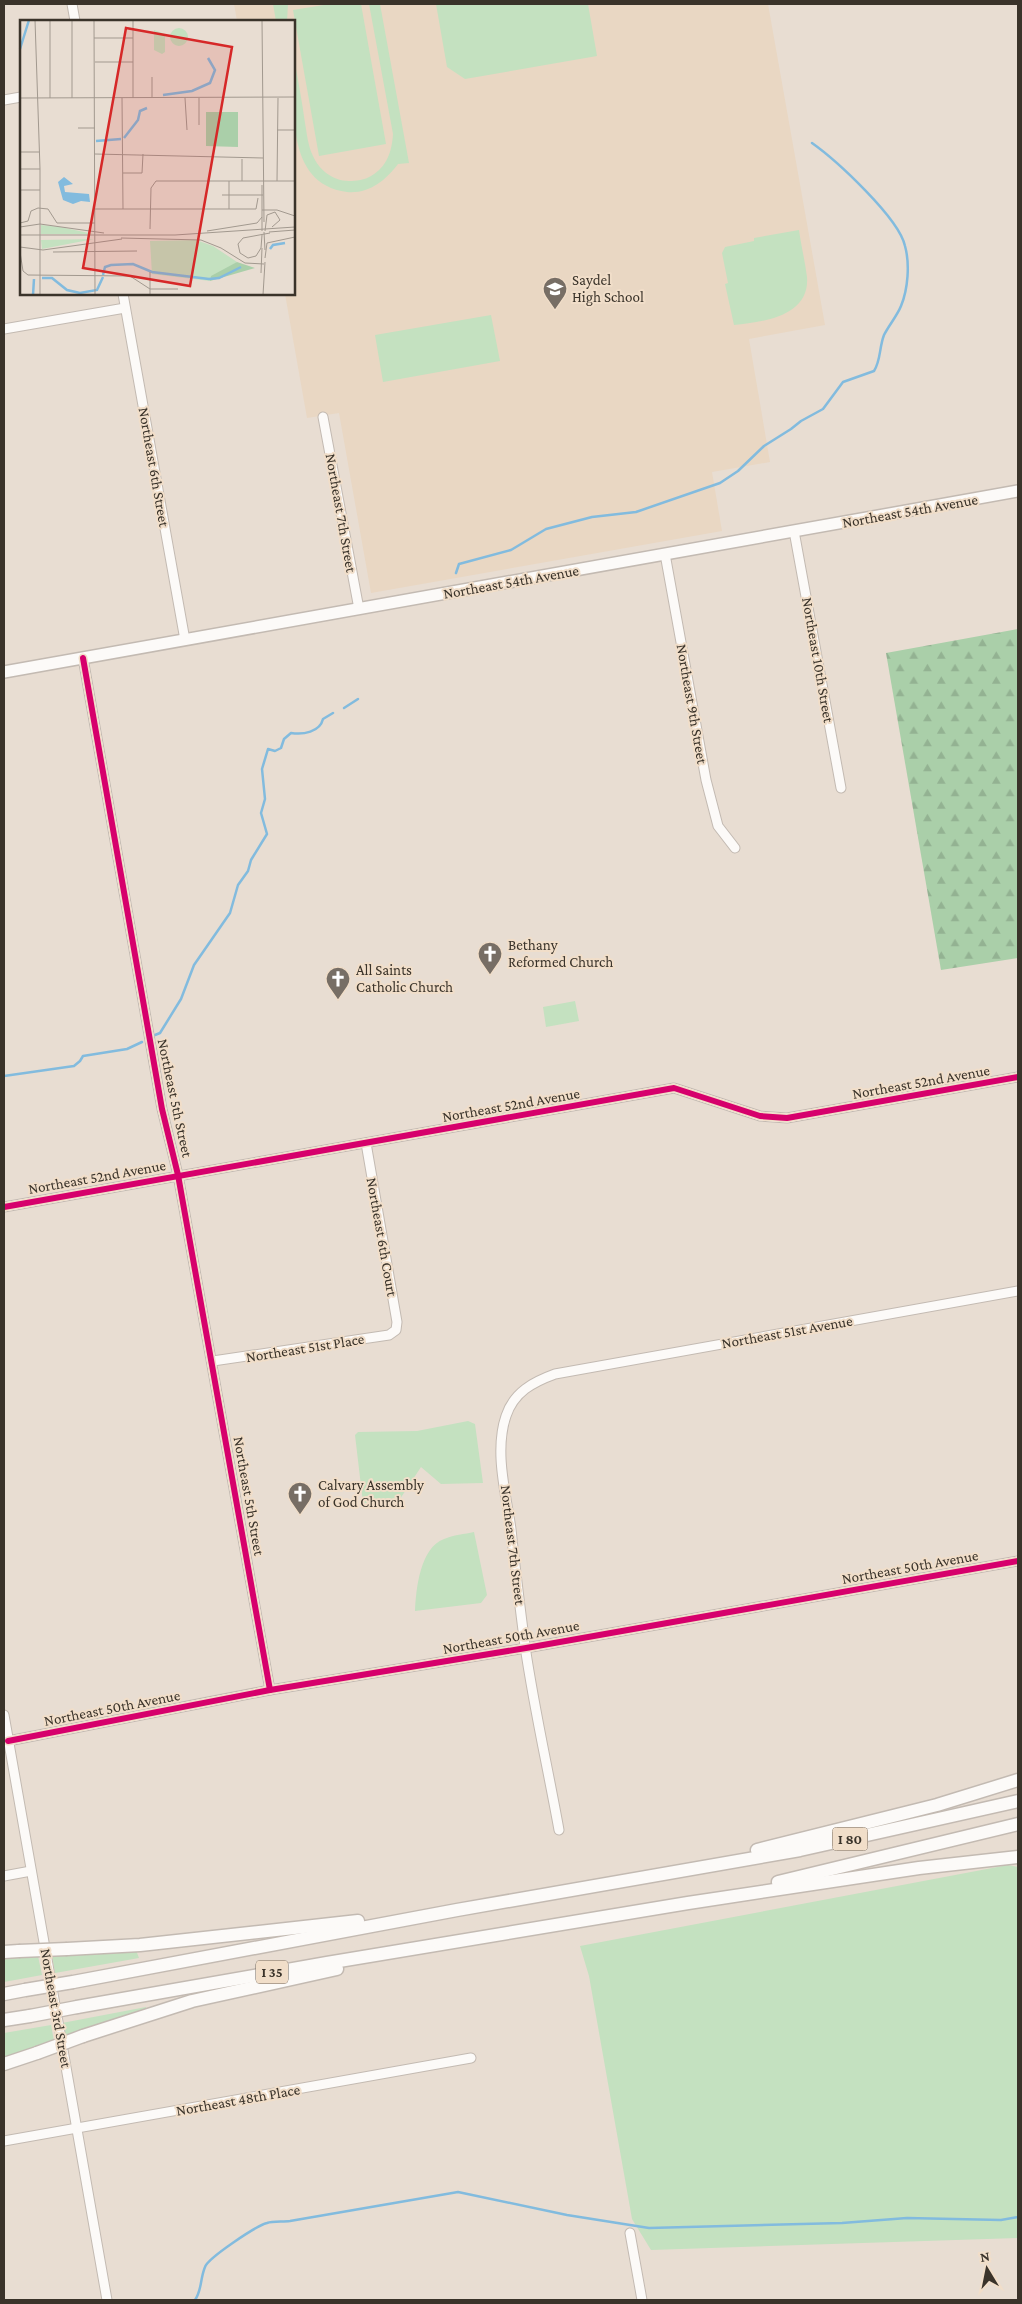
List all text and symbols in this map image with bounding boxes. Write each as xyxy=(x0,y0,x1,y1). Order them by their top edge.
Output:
inset map xyxy=(20,20,295,295)
place label: Saydel High School xyxy=(572,272,644,306)
school or university icon: Saydel High School xyxy=(542,276,568,310)
street label: Northeast 6th Street xyxy=(136,406,173,529)
street label: Northeast 7th Street xyxy=(323,452,360,575)
street label: Northeast 54th Avenue xyxy=(841,491,980,531)
street label: Northeast 54th Avenue xyxy=(442,562,581,602)
street label: Northeast 10th Street xyxy=(799,596,837,725)
street label: Northeast 9th Street xyxy=(674,643,711,766)
place label: Bethany Reformed Church xyxy=(508,937,613,970)
church icon: Bethany Reformed Church xyxy=(477,941,503,975)
place label: All Saints Catholic Church xyxy=(356,962,453,995)
church icon: All Saints Catholic Church xyxy=(325,966,351,1000)
street label: Northeast 5th Street xyxy=(155,1037,196,1160)
street label: Northeast 52nd Avenue xyxy=(851,1062,992,1102)
street label: Northeast 52nd Avenue xyxy=(441,1085,582,1125)
street label: Northeast 52nd Avenue xyxy=(27,1157,168,1197)
street label: Northeast 6th Court xyxy=(364,1176,401,1299)
street label: Northeast 51st Avenue xyxy=(720,1313,854,1351)
street label: Northeast 51st Place xyxy=(245,1331,366,1365)
street label: Northeast 5th Street xyxy=(231,1435,268,1558)
place label: Calvary Assembly of God Church xyxy=(318,1477,424,1510)
church icon: Calvary Assembly of God Church xyxy=(287,1481,313,1515)
street label: Northeast 7th Street xyxy=(498,1484,528,1607)
street label: Northeast 50th Avenue xyxy=(840,1547,980,1587)
street label: Northeast 50th Avenue xyxy=(441,1617,581,1657)
street label: Northeast 50th Avenue xyxy=(43,1687,182,1729)
road number: I 80 xyxy=(832,1828,868,1850)
street label: Northeast 3rd Street xyxy=(38,1947,75,2070)
road number: I 35 xyxy=(256,1960,288,1984)
street label: Northeast 48th Place xyxy=(175,2081,302,2119)
north arrow xyxy=(962,2244,1012,2294)
text: N xyxy=(979,2247,991,2265)

